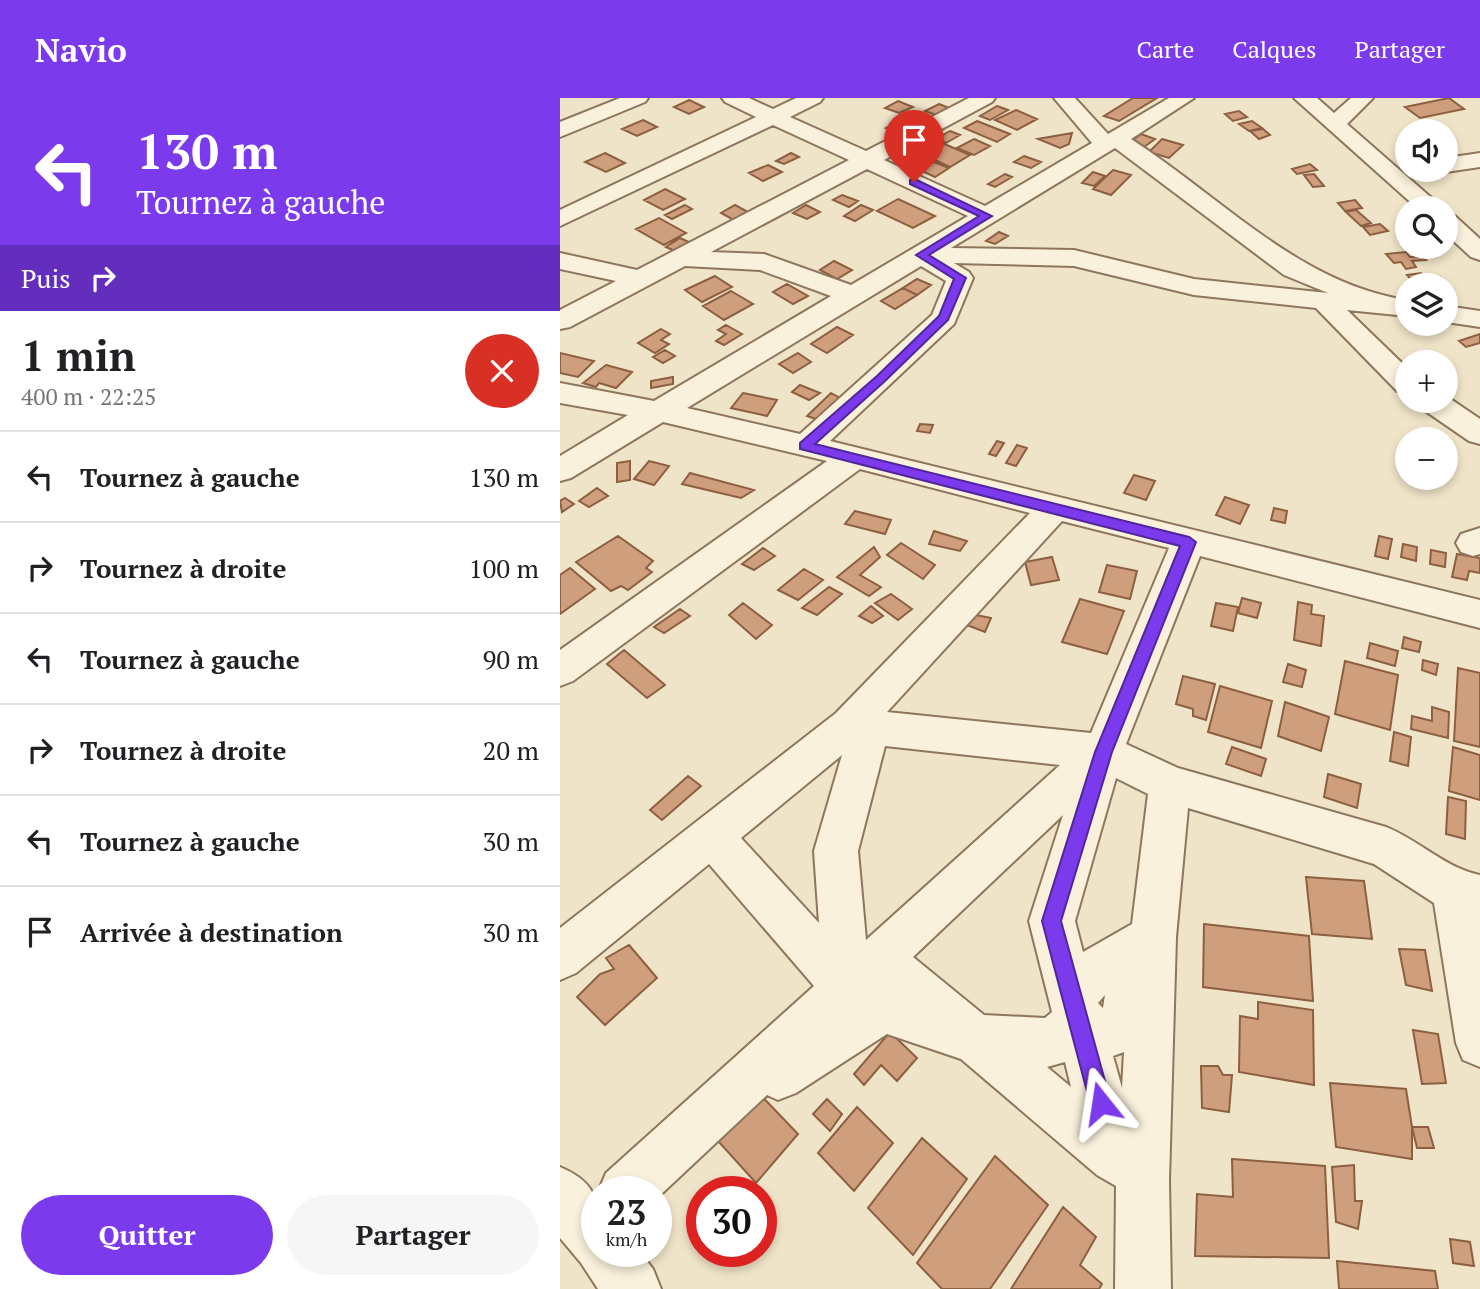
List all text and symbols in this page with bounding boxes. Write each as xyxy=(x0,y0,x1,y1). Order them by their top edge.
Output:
text: Navio xyxy=(35,28,127,71)
text: Carte xyxy=(1136,33,1194,65)
text: Calques xyxy=(1232,33,1316,65)
text: Partager xyxy=(1354,33,1445,65)
pin xyxy=(884,110,944,182)
text: 130 m xyxy=(136,118,278,183)
map controls xyxy=(1395,119,1458,490)
button: sound xyxy=(1395,119,1458,182)
icon: arrive xyxy=(895,121,933,159)
icon: left xyxy=(21,126,112,217)
text: Tournez à gauche xyxy=(136,181,385,223)
button: search xyxy=(1395,196,1458,259)
icon: right xyxy=(84,259,122,297)
text: Puis xyxy=(21,261,70,295)
button: layers xyxy=(1395,273,1458,336)
text: 1 min xyxy=(21,327,136,383)
button: close xyxy=(465,334,539,408)
button: + xyxy=(1395,350,1458,413)
text: 400 m · 22:25 xyxy=(21,381,156,412)
button: − xyxy=(1395,427,1458,490)
icon: left xyxy=(21,458,59,496)
text: Tournez à gauche xyxy=(80,460,300,494)
text: 130 m xyxy=(469,460,539,494)
icon: right xyxy=(21,549,59,587)
text: Tournez à droite xyxy=(80,551,286,585)
text: 100 m xyxy=(469,551,539,585)
icon: left xyxy=(21,640,59,678)
text: Tournez à gauche xyxy=(80,642,300,676)
text: 90 m xyxy=(483,642,539,676)
icon: right xyxy=(21,731,59,769)
text: Tournez à droite xyxy=(80,733,286,767)
text: 20 m xyxy=(483,733,539,767)
icon: left xyxy=(21,822,59,860)
text: Tournez à gauche xyxy=(80,824,300,858)
text: 30 m xyxy=(483,824,539,858)
icon: arrive xyxy=(21,913,59,951)
text: Arrivée à destination xyxy=(80,915,343,949)
text: 30 m xyxy=(483,915,539,949)
position arrow xyxy=(1064,1066,1138,1140)
speed limit sign: 30 xyxy=(686,1176,777,1267)
text: 23 xyxy=(607,1189,646,1235)
button: Quitter xyxy=(21,1195,273,1275)
button: Partager xyxy=(287,1195,539,1275)
text: km/h xyxy=(606,1227,647,1251)

